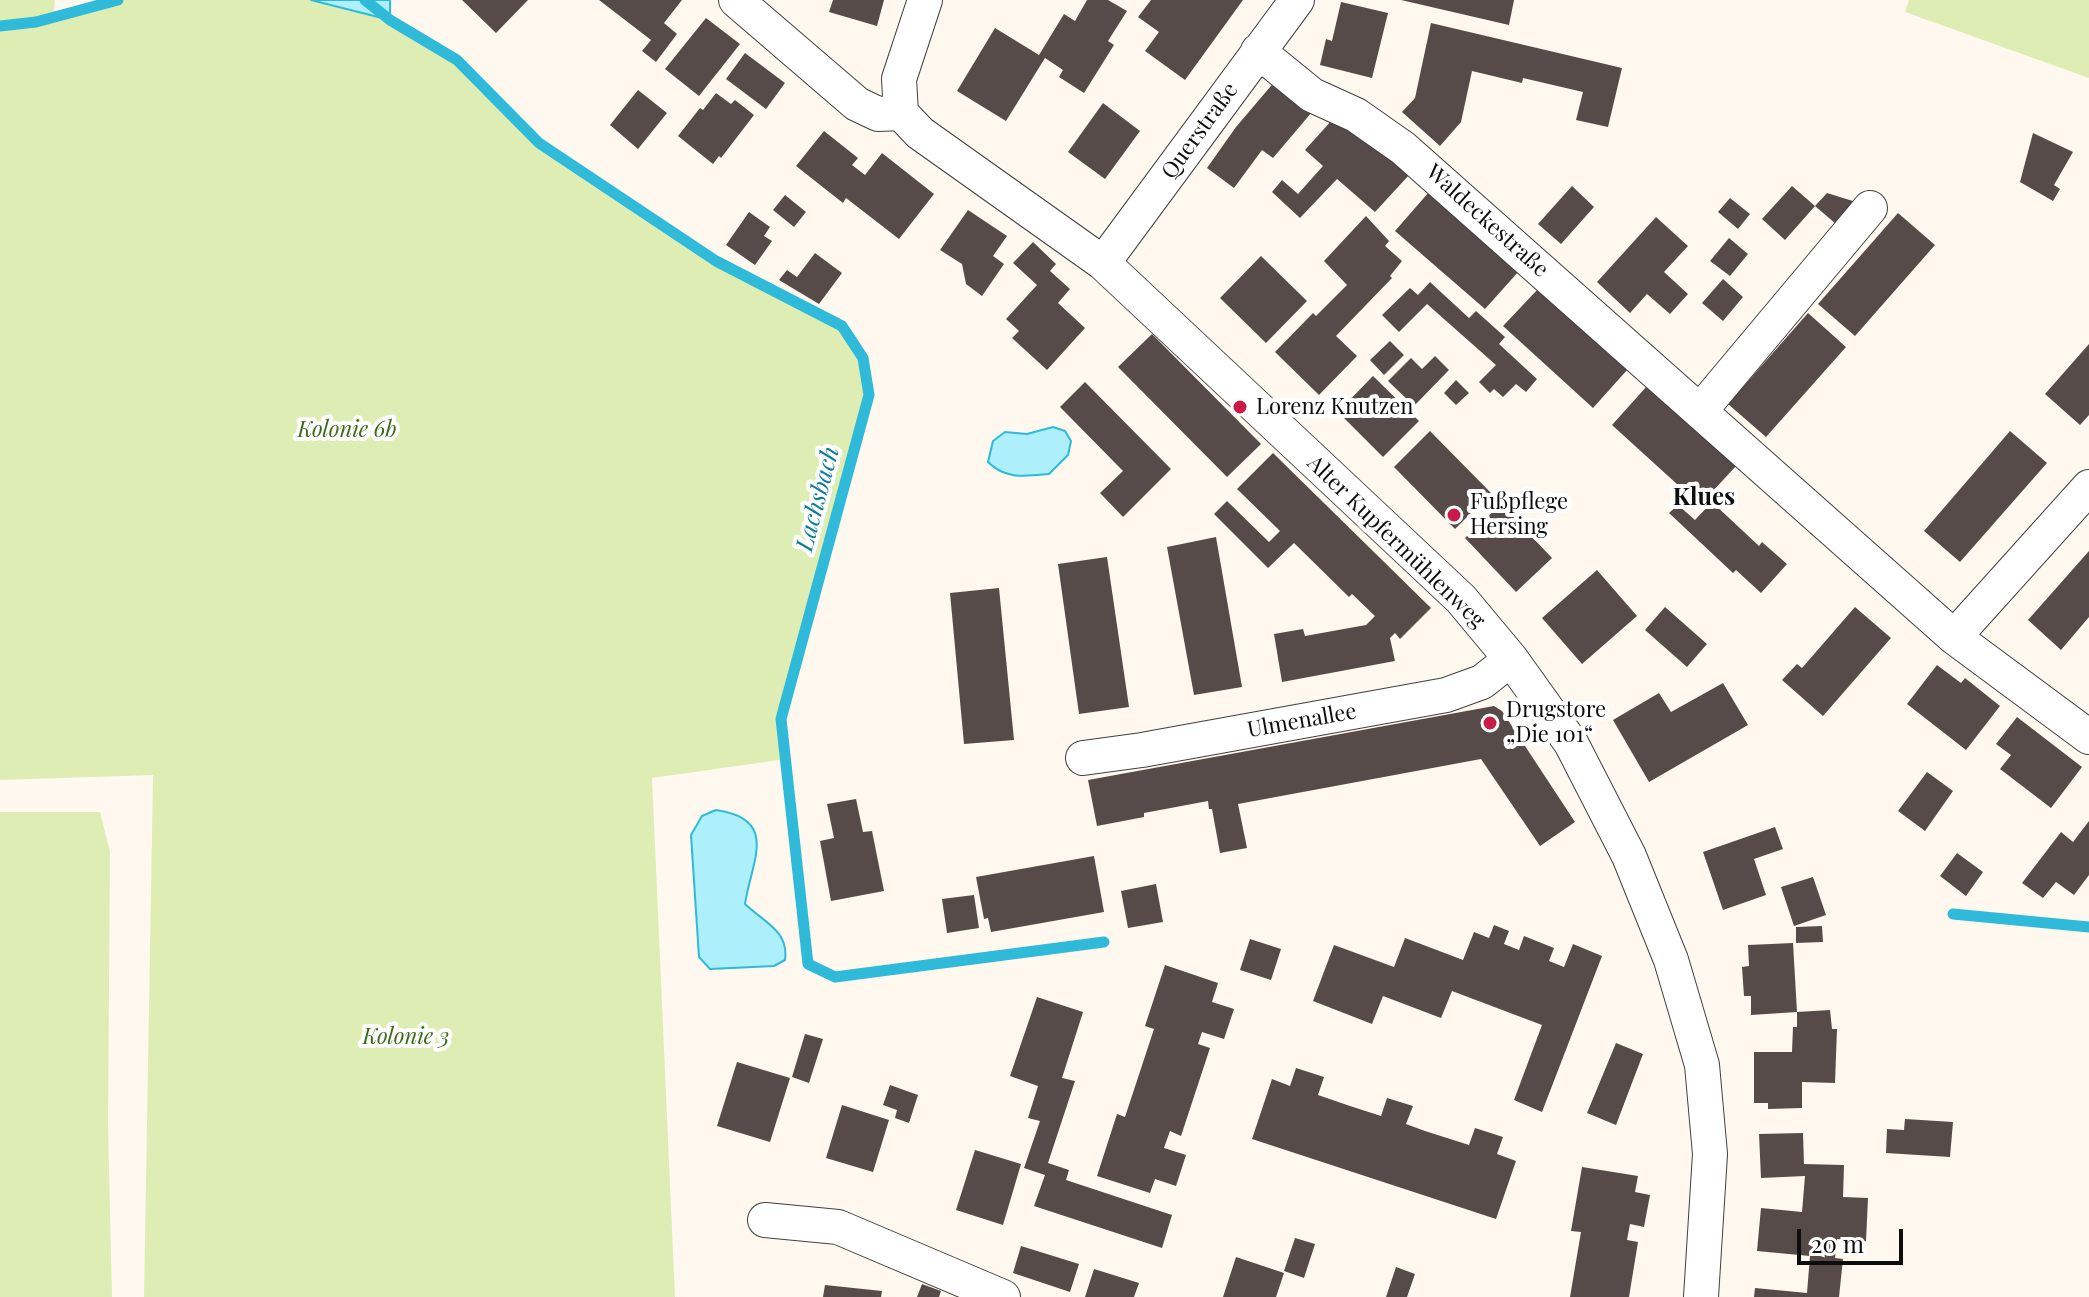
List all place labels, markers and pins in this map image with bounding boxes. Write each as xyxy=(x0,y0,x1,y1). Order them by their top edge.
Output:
place label: Lorenz Knutzen xyxy=(1256,394,1413,420)
marker: Lorenz Knutzen xyxy=(1231,398,1249,416)
place label: Fußpflege Hersing xyxy=(1470,489,1568,540)
marker: Fußpflege Hersing xyxy=(1445,506,1463,524)
place label: Drugstore „Die 101“ xyxy=(1506,697,1606,748)
marker: Drugstore „Die 101“ xyxy=(1481,714,1499,732)

